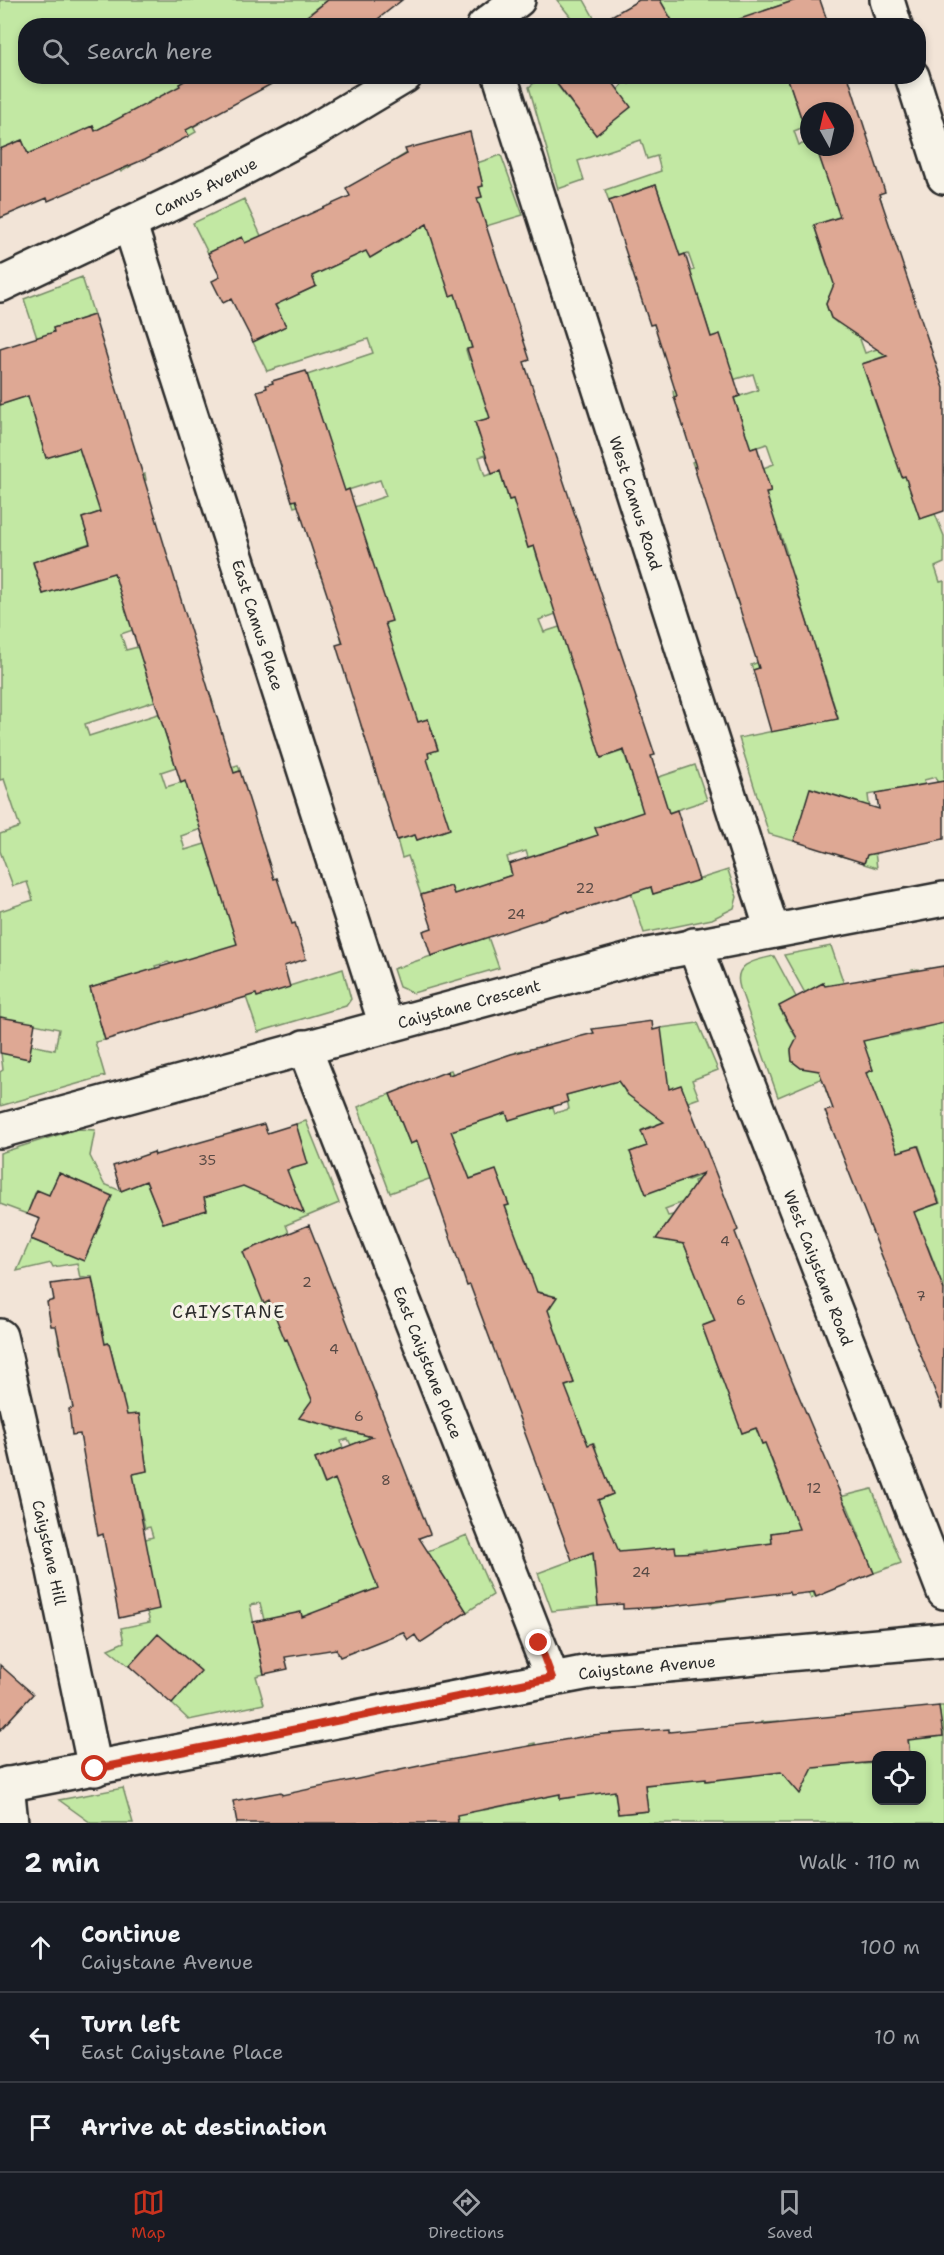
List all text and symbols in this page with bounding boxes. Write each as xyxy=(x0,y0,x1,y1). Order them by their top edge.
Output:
search box xyxy=(18,18,926,84)
icon: search xyxy=(39,35,72,68)
text: Search here xyxy=(87,37,213,66)
north arrow xyxy=(800,102,854,156)
street label: Camus Avenue xyxy=(151,153,261,221)
street label: West Camus Road xyxy=(604,433,667,573)
street label: East Camus Place xyxy=(227,557,288,693)
house number: 22 xyxy=(576,879,594,897)
house number: 24 xyxy=(507,905,526,923)
street label: Caiystane Crescent xyxy=(395,975,543,1034)
house number: 35 xyxy=(198,1151,216,1169)
street label: West Caiystane Road xyxy=(779,1187,858,1349)
house number: 4 xyxy=(720,1232,730,1250)
house number: 2 xyxy=(302,1273,312,1291)
street label: East Caiystane Place xyxy=(388,1283,467,1442)
house number: 7 xyxy=(916,1287,926,1305)
house number: 6 xyxy=(736,1291,746,1309)
district label: CAIYSTANE xyxy=(172,1300,286,1324)
house number: 4 xyxy=(329,1340,339,1358)
house number: 6 xyxy=(354,1407,364,1425)
house number: 8 xyxy=(381,1471,391,1489)
house number: 12 xyxy=(807,1479,821,1497)
street label: Caiystane Hill xyxy=(27,1498,71,1607)
house number: 24 xyxy=(632,1563,651,1581)
route end xyxy=(525,1629,551,1655)
street label: Caiystane Avenue xyxy=(576,1651,716,1685)
map controls xyxy=(872,1751,926,1805)
button: locate xyxy=(872,1751,926,1805)
route start xyxy=(81,1755,107,1781)
text: 2 min xyxy=(24,1845,100,1880)
text: Walk · 110 m xyxy=(799,1849,920,1875)
text: Continue xyxy=(81,1920,181,1949)
icon: ahead xyxy=(24,1931,57,1964)
text: 100 m xyxy=(860,1934,920,1960)
text: Caiystane Avenue xyxy=(81,1949,253,1975)
text: Turn left xyxy=(81,2010,180,2039)
icon: left xyxy=(24,2021,57,2054)
text: 10 m xyxy=(874,2024,920,2050)
text: East Caiystane Place xyxy=(81,2039,283,2065)
icon: arrive xyxy=(24,2111,57,2144)
text: Arrive at destination xyxy=(81,2113,327,2142)
tab: Map xyxy=(131,2186,166,2243)
tab: Directions xyxy=(428,2186,505,2243)
tab: Saved xyxy=(767,2186,813,2243)

